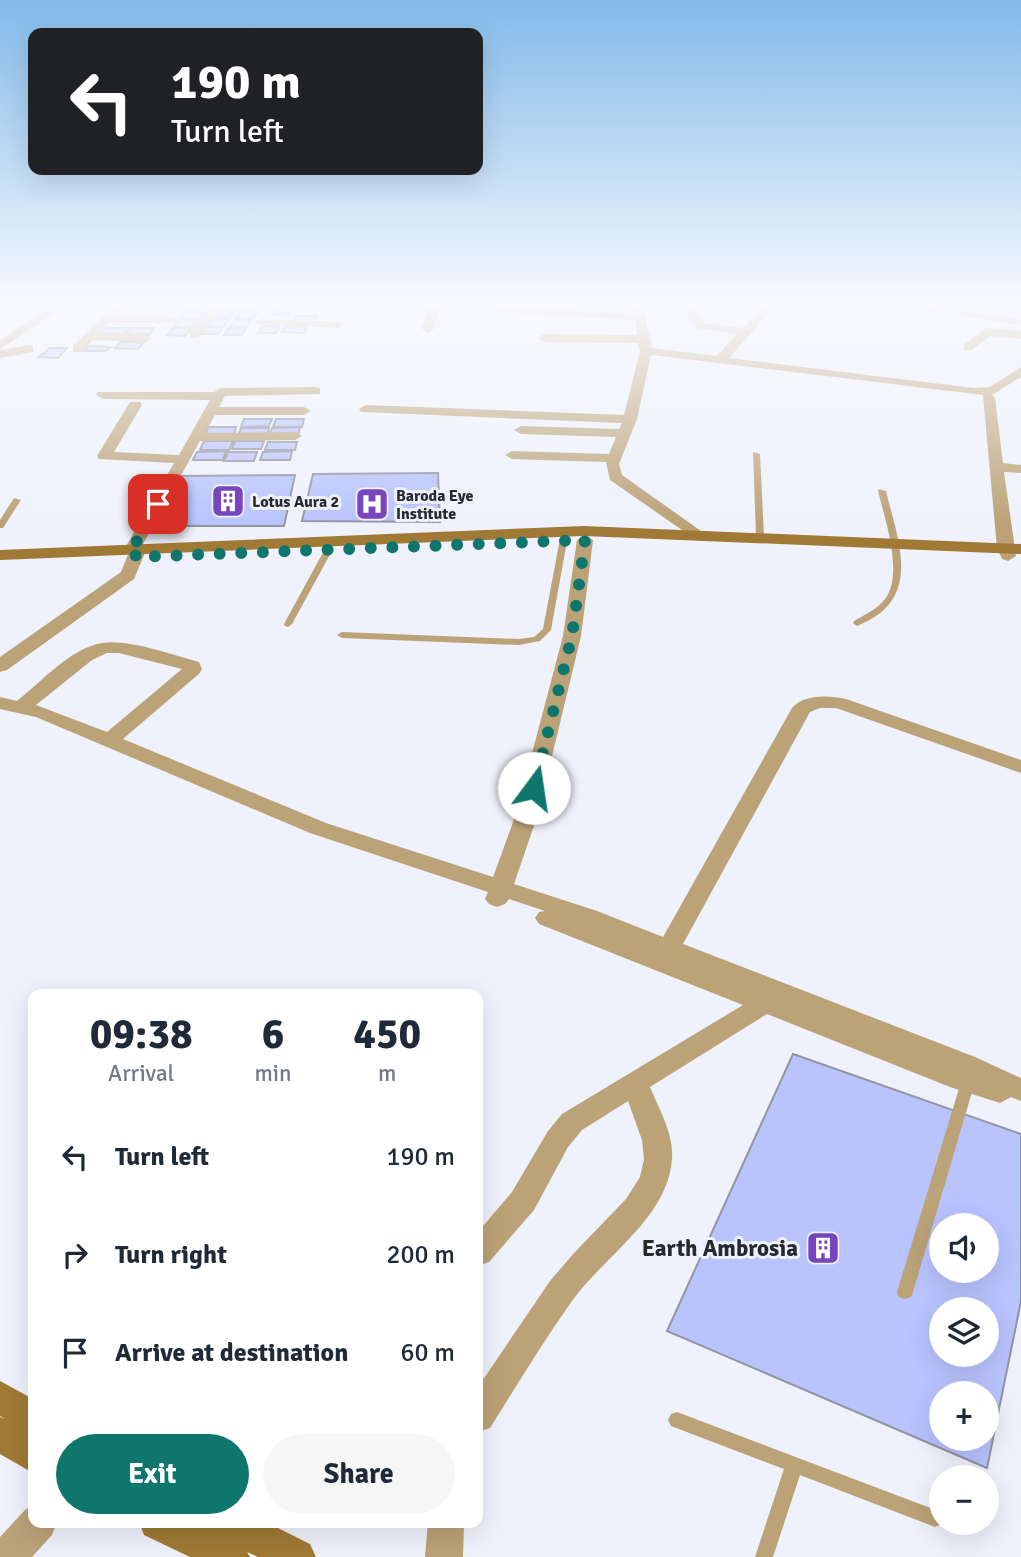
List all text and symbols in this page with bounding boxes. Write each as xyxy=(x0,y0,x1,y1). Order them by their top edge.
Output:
text: 190 m xyxy=(171,52,301,112)
icon: left xyxy=(56,56,147,147)
text: Turn left xyxy=(171,112,284,151)
pin xyxy=(128,474,188,534)
building icon: Lotus Aura 2 xyxy=(209,482,247,520)
icon: arrive xyxy=(139,485,177,523)
hospital icon: Baroda Eye Institute xyxy=(353,485,391,523)
place label: Baroda Eye Institute xyxy=(396,486,474,524)
place label: Lotus Aura 2 xyxy=(252,492,339,512)
position arrow xyxy=(497,751,571,825)
text: 09:38 xyxy=(90,1009,193,1060)
text: 6 xyxy=(262,1009,284,1060)
text: 450 xyxy=(353,1009,421,1060)
text: Arrival xyxy=(108,1059,174,1088)
text: min xyxy=(254,1059,292,1088)
text: m xyxy=(378,1059,396,1088)
icon: left xyxy=(56,1138,94,1176)
text: Turn left xyxy=(115,1141,209,1173)
text: 190 m xyxy=(386,1141,455,1173)
map controls xyxy=(929,1213,999,1535)
button: sound xyxy=(929,1213,999,1283)
building icon: Earth Ambrosia xyxy=(804,1229,842,1267)
place label: Earth Ambrosia xyxy=(642,1234,798,1263)
icon: right xyxy=(56,1236,94,1274)
text: Turn right xyxy=(115,1239,227,1271)
text: 200 m xyxy=(386,1239,455,1271)
button: layers xyxy=(929,1297,999,1367)
icon: arrive xyxy=(56,1334,94,1372)
text: Arrive at destination xyxy=(115,1337,348,1369)
text: 60 m xyxy=(400,1337,455,1369)
button: + xyxy=(929,1381,999,1451)
button: Exit xyxy=(56,1434,249,1514)
button: Share xyxy=(263,1434,455,1514)
button: − xyxy=(929,1465,999,1535)

